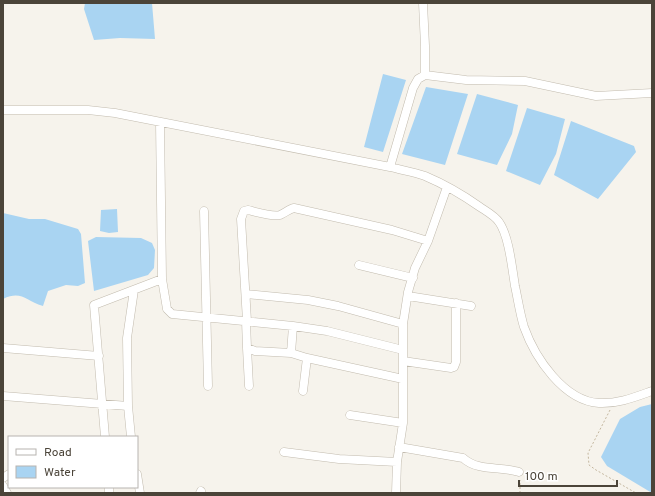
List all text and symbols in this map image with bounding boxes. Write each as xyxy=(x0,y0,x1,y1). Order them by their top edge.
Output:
legend xyxy=(8,436,138,488)
text: Road xyxy=(44,445,72,461)
scale bar xyxy=(519,462,617,488)
text: Water xyxy=(44,465,76,481)
text: 100 m xyxy=(525,469,558,485)

